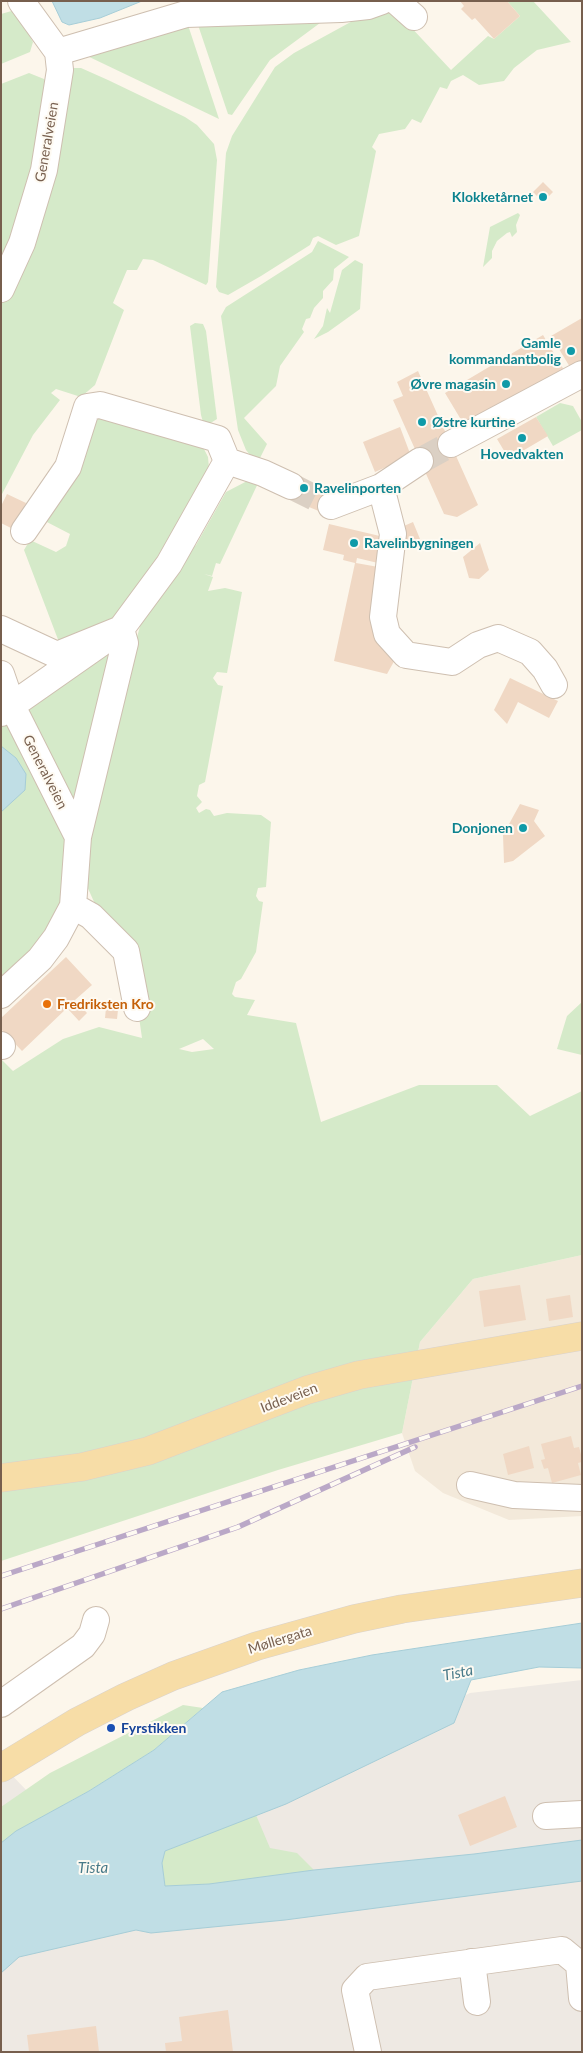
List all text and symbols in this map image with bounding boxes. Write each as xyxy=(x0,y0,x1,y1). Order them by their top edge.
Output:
street label: Generalveien xyxy=(32,101,62,183)
place label: Klokketårnet xyxy=(452,189,533,205)
marker: Klokketårnet xyxy=(537,191,549,203)
place label: Gamle kommandantbolig xyxy=(449,335,561,368)
marker: Gamle kommandantbolig xyxy=(565,345,577,357)
place label: Øvre magasin xyxy=(410,376,496,392)
marker: Øvre magasin xyxy=(500,378,512,390)
place label: Østre kurtine xyxy=(432,414,515,430)
marker: Østre kurtine xyxy=(416,416,428,428)
marker: Hovedvakten xyxy=(516,432,528,444)
place label: Hovedvakten xyxy=(480,446,564,462)
place label: Ravelinporten xyxy=(314,480,401,496)
marker: Ravelinporten xyxy=(298,482,310,494)
place label: Ravelinbygningen xyxy=(364,535,474,551)
marker: Ravelinbygningen xyxy=(348,537,360,549)
street label: Generalveien xyxy=(19,732,71,812)
place label: Donjonen xyxy=(452,820,513,836)
marker: Donjonen xyxy=(517,822,529,834)
place label: Fredriksten Kro xyxy=(57,996,154,1012)
marker: Fredriksten Kro xyxy=(41,998,53,1010)
street label: Iddeveien xyxy=(258,1379,320,1417)
street label: Møllergata xyxy=(246,1622,314,1658)
water label: Tista xyxy=(441,1661,475,1685)
place label: Fyrstikken xyxy=(121,1720,186,1736)
marker: Fyrstikken xyxy=(105,1722,117,1734)
water label: Tista xyxy=(78,1859,108,1877)

